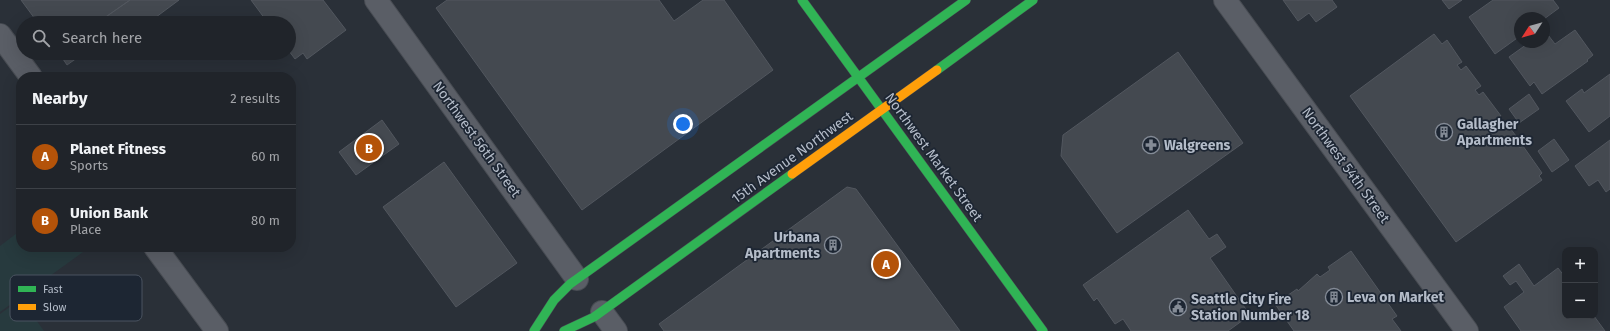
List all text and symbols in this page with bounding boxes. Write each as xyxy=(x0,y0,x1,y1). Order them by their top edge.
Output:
north arrow xyxy=(1514,12,1550,48)
search box xyxy=(16,16,296,60)
icon: search xyxy=(30,27,52,49)
text: Search here xyxy=(62,29,142,47)
street label: Northwest 56th Street xyxy=(429,78,525,201)
text: Nearby xyxy=(32,88,87,109)
street label: Northwest Market Street xyxy=(881,90,986,226)
text: 2 results xyxy=(230,91,280,106)
street label: Northwest 54th Street xyxy=(1298,104,1394,227)
street label: 15th Avenue Northwest xyxy=(728,107,857,207)
your location xyxy=(673,114,693,134)
place label: Gallagher Apartments xyxy=(1456,116,1532,149)
building icon: Gallagher Apartments xyxy=(1434,122,1454,142)
pin: B xyxy=(356,133,382,163)
pharmacy icon: Walgreens xyxy=(1141,135,1161,155)
place label: Walgreens xyxy=(1164,137,1231,154)
text: Planet Fitness xyxy=(70,140,166,158)
text: A xyxy=(41,149,49,164)
text: 60 m xyxy=(251,149,280,164)
text: Sports xyxy=(70,158,108,173)
text: Union Bank xyxy=(70,204,148,222)
text: B xyxy=(41,213,49,228)
text: 80 m xyxy=(251,213,280,228)
text: Place xyxy=(70,222,101,237)
place label: Urbana Apartments xyxy=(744,229,820,262)
building icon: Urbana Apartments xyxy=(823,235,843,255)
map controls xyxy=(1562,247,1598,319)
button: + xyxy=(1562,247,1598,283)
pin: A xyxy=(873,249,899,279)
legend xyxy=(10,275,142,321)
text: Fast xyxy=(43,283,63,296)
button: − xyxy=(1562,283,1598,319)
building icon: Leva on Market xyxy=(1324,287,1344,307)
place label: Leva on Market xyxy=(1347,289,1444,306)
place label: Seattle City Fire Station Number 18 xyxy=(1191,291,1310,324)
public building icon: Seattle City Fire Station Number 18 xyxy=(1168,297,1188,317)
text: Slow xyxy=(43,301,67,314)

